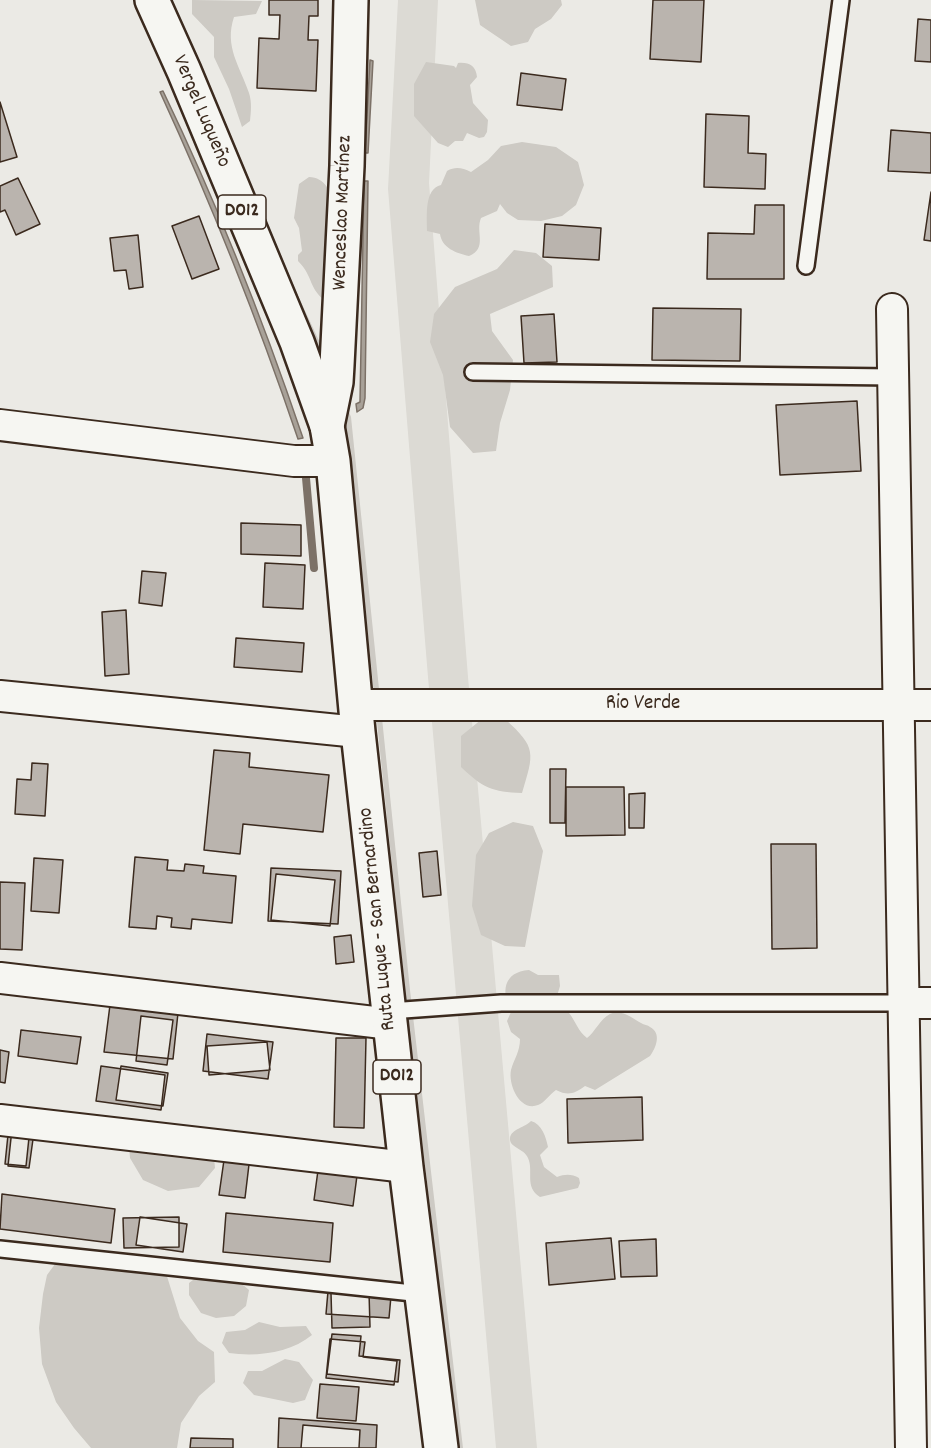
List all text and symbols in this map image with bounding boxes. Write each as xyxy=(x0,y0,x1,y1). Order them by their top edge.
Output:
street label: Vergel Luqueño xyxy=(165,52,235,172)
street label: Wenceslao Martínez xyxy=(329,135,359,291)
road number: D012 xyxy=(218,195,266,229)
street label: Rio Verde xyxy=(606,692,680,718)
street label: Ruta Luque - San Bernardino xyxy=(355,806,403,1032)
road number: D012 xyxy=(373,1060,421,1094)

